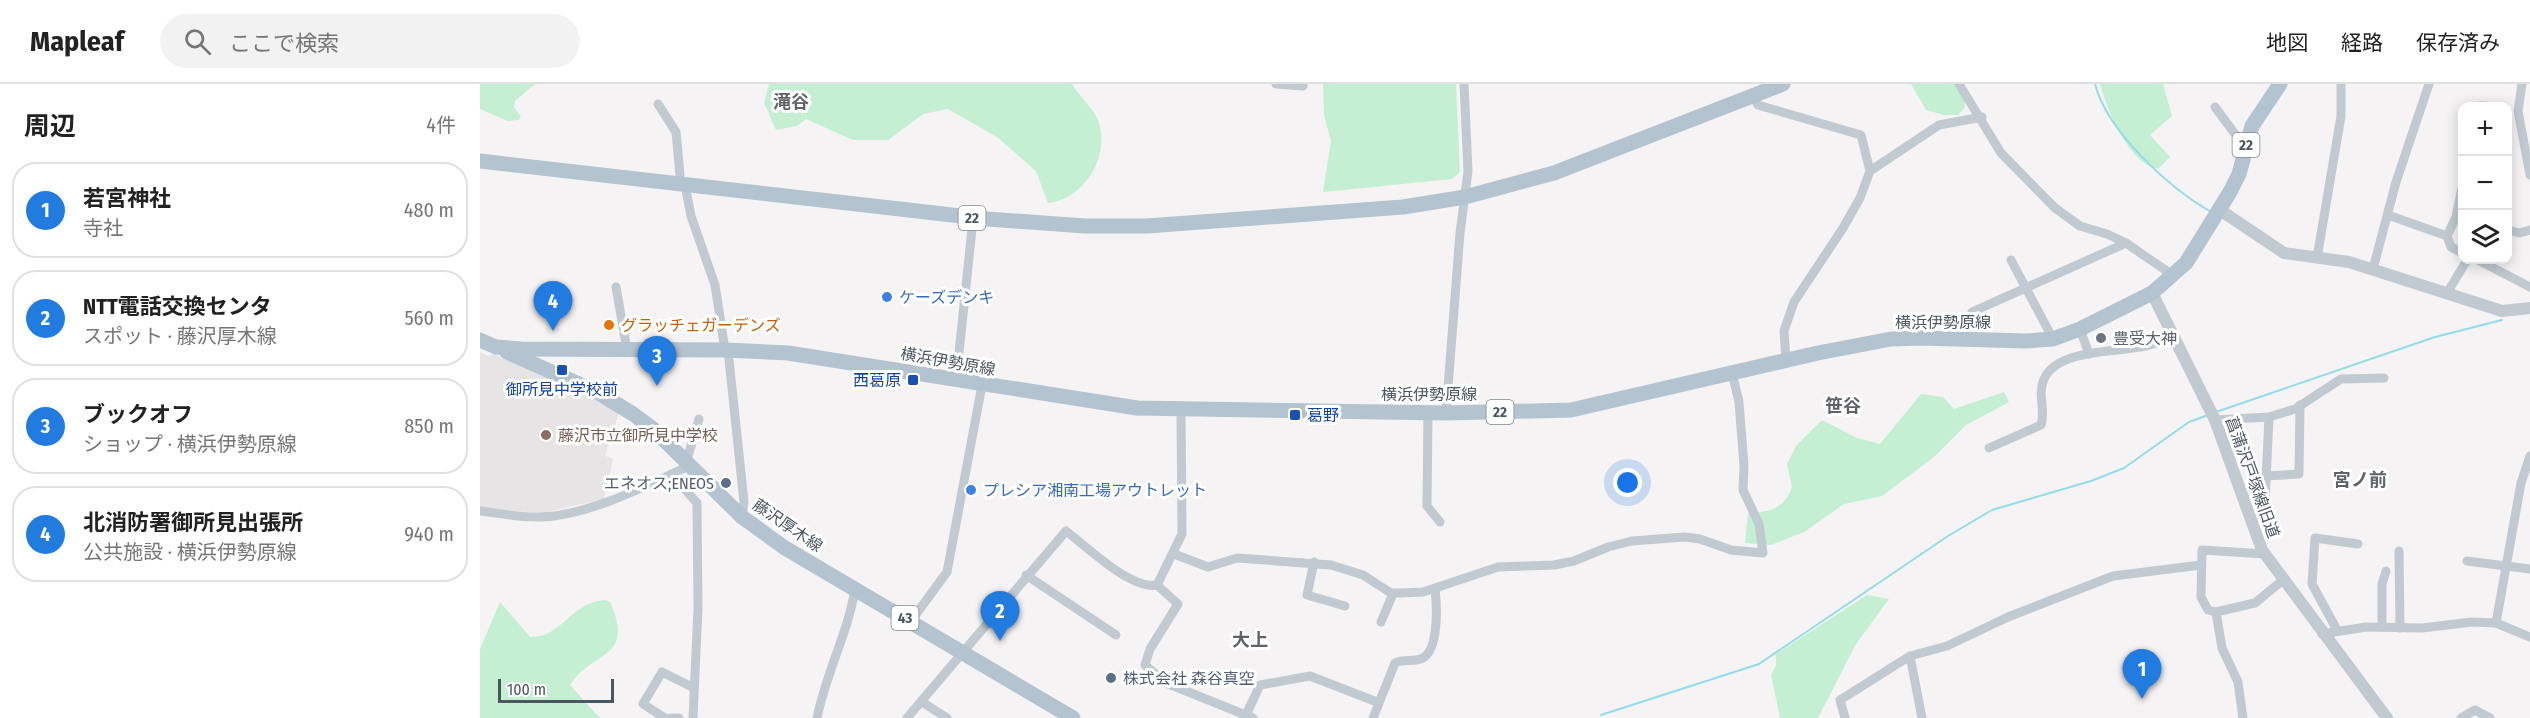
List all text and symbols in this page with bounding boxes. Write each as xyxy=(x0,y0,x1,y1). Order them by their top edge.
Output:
search box xyxy=(160,14,580,68)
text: Mapleaf xyxy=(30,25,124,58)
icon: search xyxy=(181,25,214,58)
text: ここで検索 xyxy=(229,30,339,57)
text: 地図 xyxy=(2266,30,2308,56)
text: 経路 xyxy=(2341,30,2383,56)
text: 保存済み xyxy=(2416,30,2500,56)
district label: 滝谷 xyxy=(773,91,809,113)
map controls xyxy=(2458,102,2512,264)
button: + xyxy=(2458,102,2512,156)
text: 周辺 xyxy=(24,111,76,142)
text: 4件 xyxy=(426,113,456,137)
road number: 22 xyxy=(2232,133,2260,157)
button: − xyxy=(2458,156,2512,210)
text: 若宮神社 xyxy=(83,185,171,212)
text: 1 xyxy=(41,198,50,222)
text: 480 m xyxy=(404,198,454,222)
road number: 22 xyxy=(958,206,986,230)
button: layers xyxy=(2458,210,2512,264)
text: 寺社 xyxy=(83,216,123,240)
pin: 4 xyxy=(534,282,572,331)
place label: ケーズデンキ xyxy=(899,288,994,307)
marker: ケーズデンキ xyxy=(880,290,894,304)
text: NTT電話交換センタ xyxy=(83,293,272,320)
text: 2 xyxy=(41,306,50,330)
text: 560 m xyxy=(404,306,454,330)
street label: 横浜伊勢原線 xyxy=(1895,313,1991,332)
place label: グラッチェガーデンズ xyxy=(621,316,781,335)
marker: グラッチェガーデンズ xyxy=(602,318,616,332)
text: スポット · 藤沢厚木線 xyxy=(83,324,277,348)
place label: 豊受大神 xyxy=(2113,329,2177,348)
marker: 豊受大神 xyxy=(2094,331,2108,345)
pin: 3 xyxy=(638,336,676,386)
street label: 横浜伊勢原線 xyxy=(899,344,997,379)
marker: 御所見中学校前 xyxy=(555,363,569,377)
place label: 西葛原 xyxy=(853,371,901,390)
marker: 西葛原 xyxy=(906,373,920,387)
place label: 御所見中学校前 xyxy=(506,380,618,399)
street label: 横浜伊勢原線 xyxy=(1381,385,1477,404)
district label: 笹谷 xyxy=(1825,395,1861,417)
road number: 22 xyxy=(1486,400,1514,424)
text: ブックオフ xyxy=(83,401,193,428)
place label: 葛野 xyxy=(1307,406,1339,425)
marker: 葛野 xyxy=(1288,408,1302,422)
text: 3 xyxy=(41,414,50,438)
text: 850 m xyxy=(404,414,454,438)
street label: 菖蒲沢戸塚線旧道 xyxy=(2222,414,2283,541)
place label: 藤沢市立御所見中学校 xyxy=(558,426,718,445)
marker: 藤沢市立御所見中学校 xyxy=(539,428,553,442)
text: ショップ · 横浜伊勢原線 xyxy=(83,432,297,456)
your location xyxy=(1613,468,1642,497)
district label: 宮ノ前 xyxy=(2333,469,2387,491)
place label: エネオス;ENEOS xyxy=(604,474,714,493)
marker: エネオス;ENEOS xyxy=(719,476,733,490)
place label: プレシア湘南工場アウトレット xyxy=(983,481,1207,500)
marker: プレシア湘南工場アウトレット xyxy=(964,483,978,497)
street label: 藤沢厚木線 xyxy=(749,495,826,556)
text: 北消防署御所見出張所 xyxy=(83,509,303,536)
text: 4 xyxy=(40,522,51,546)
text: 940 m xyxy=(404,522,454,546)
text: 公共施設 · 横浜伊勢原線 xyxy=(83,540,297,564)
pin: 2 xyxy=(980,592,1020,641)
road number: 43 xyxy=(892,606,918,630)
district label: 大上 xyxy=(1232,629,1268,651)
pin: 1 xyxy=(2122,650,2162,699)
place label: 株式会社 森谷真空 xyxy=(1123,669,1255,688)
marker: 株式会社 森谷真空 xyxy=(1104,671,1118,685)
scale bar xyxy=(498,676,614,704)
text: 100 m xyxy=(507,680,546,699)

